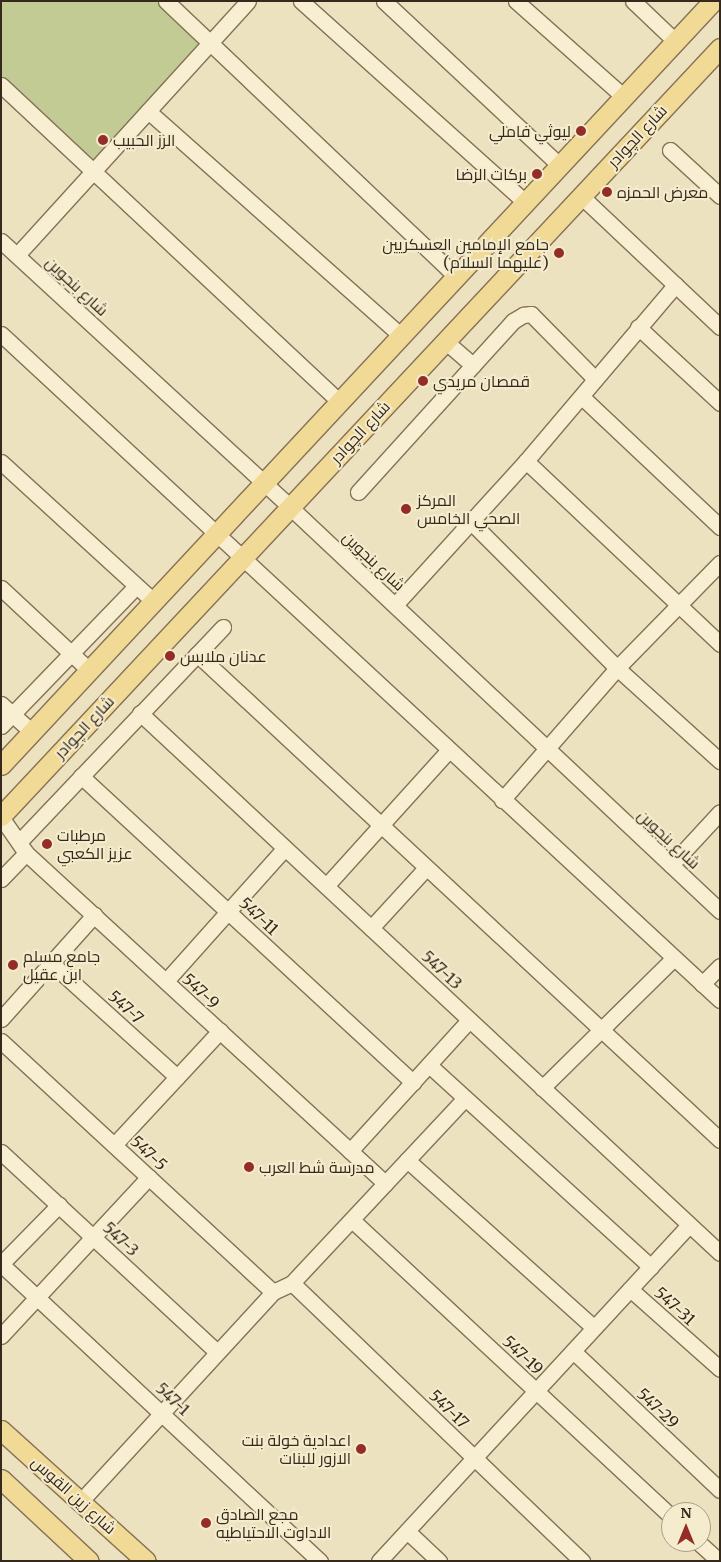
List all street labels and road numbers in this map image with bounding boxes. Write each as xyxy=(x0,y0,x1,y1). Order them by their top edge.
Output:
street label: شارع الچوادر xyxy=(603,101,671,171)
street label: شارع بنجوين xyxy=(42,252,112,320)
street label: شارع الچوادر xyxy=(326,397,394,467)
street label: شارع بنجوين xyxy=(339,527,409,595)
street label: شارع الچوادر xyxy=(50,692,118,762)
street label: شارع بنجوين xyxy=(634,805,704,873)
street label: 547-11 xyxy=(236,893,282,939)
street label: 547-13 xyxy=(418,947,466,993)
street label: 547-9 xyxy=(179,969,223,1013)
street label: 547-7 xyxy=(105,986,147,1028)
street label: 547-5 xyxy=(127,1132,171,1174)
street label: 547-3 xyxy=(99,1218,143,1260)
street label: 547-31 xyxy=(651,1283,699,1329)
street label: 547-19 xyxy=(499,1332,547,1378)
street label: 547-1 xyxy=(152,1379,194,1419)
street label: 547-29 xyxy=(633,1384,683,1432)
street label: 547-17 xyxy=(425,1386,473,1432)
street label: شارع زين القوس xyxy=(28,1452,120,1538)

